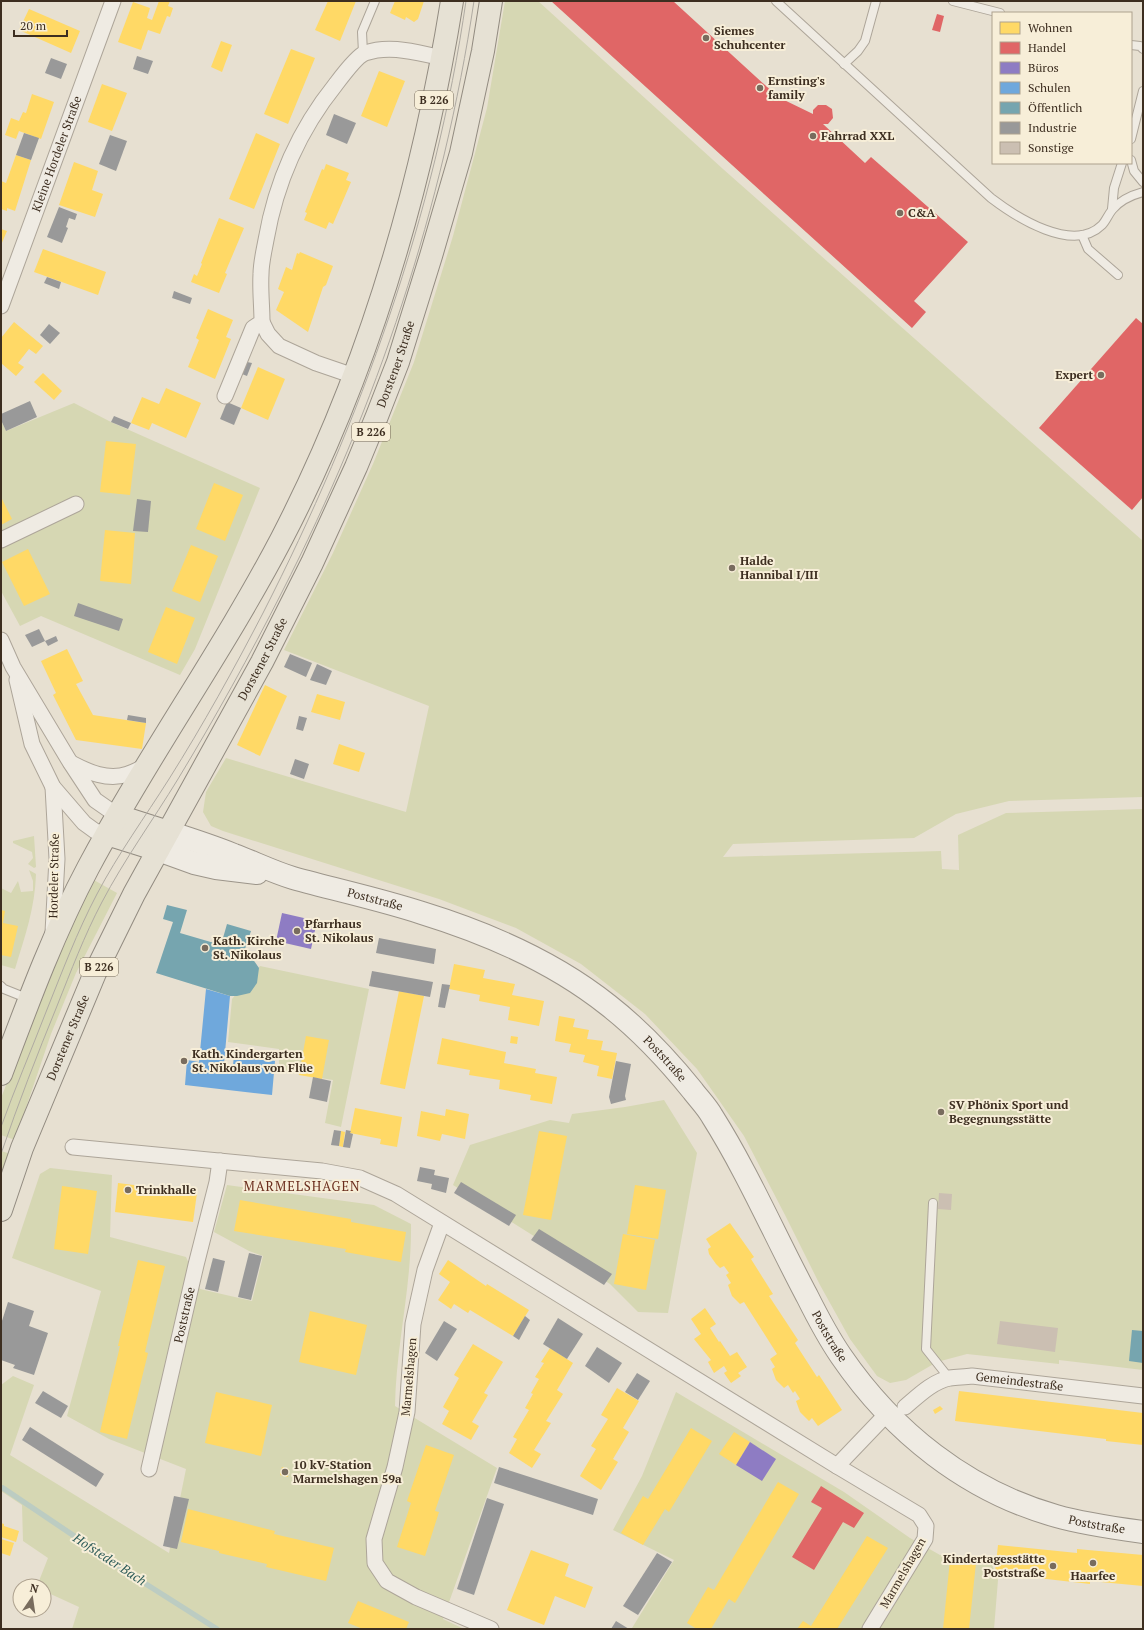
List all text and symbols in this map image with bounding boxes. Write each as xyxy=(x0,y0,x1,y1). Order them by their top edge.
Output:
scale bar xyxy=(14,12,67,38)
legend xyxy=(992,12,1132,164)
text: 20 m xyxy=(20,18,47,33)
text: Wohnen xyxy=(1028,20,1072,35)
place label: Siemes Schuhcenter xyxy=(714,23,786,52)
marker: Siemes Schuhcenter xyxy=(701,33,711,43)
text: Handel xyxy=(1028,40,1067,55)
text: Büros xyxy=(1028,60,1059,75)
place label: Ernsting's family xyxy=(768,73,826,102)
text: Schulen xyxy=(1028,80,1071,95)
marker: Ernsting's family xyxy=(755,83,765,93)
road number: B 226 xyxy=(415,91,453,109)
street label: Kleine Hordeler Straße xyxy=(28,94,85,214)
text: Öffentlich xyxy=(1028,100,1082,115)
text: Industrie xyxy=(1028,120,1077,135)
place label: Fahrrad XXL xyxy=(821,128,894,143)
marker: Fahrrad XXL xyxy=(808,131,818,141)
text: Sonstige xyxy=(1028,140,1074,155)
place label: C&A xyxy=(908,205,936,220)
marker: C&A xyxy=(895,208,905,218)
street label: Dorstener Straße xyxy=(373,319,417,410)
place label: Expert xyxy=(1055,367,1093,382)
marker: Expert xyxy=(1096,370,1106,380)
road number: B 226 xyxy=(352,423,390,441)
place label: Halde Hannibal I/III xyxy=(740,553,819,582)
marker: Halde Hannibal I/III xyxy=(727,563,737,573)
street label: Dorstener Straße xyxy=(234,615,290,703)
street label: Hordeler Straße xyxy=(45,833,62,919)
street label: Poststraße xyxy=(346,884,405,914)
place label: Pfarrhaus St. Nikolaus xyxy=(305,916,374,945)
marker: Pfarrhaus St. Nikolaus xyxy=(292,926,302,936)
place label: Kath. Kirche St. Nikolaus xyxy=(213,933,285,962)
marker: Kath. Kirche St. Nikolaus xyxy=(200,943,210,953)
road number: B 226 xyxy=(80,958,118,976)
street label: Dorstener Straße xyxy=(43,992,92,1083)
street label: Poststraße xyxy=(640,1032,690,1085)
place label: Kath. Kindergarten St. Nikolaus von Flüe xyxy=(192,1046,313,1075)
marker: Kath. Kindergarten St. Nikolaus von Flüe xyxy=(179,1056,189,1066)
place label: SV Phönix Sport und Begegnungsstätte xyxy=(949,1097,1069,1126)
marker: SV Phönix Sport und Begegnungsstätte xyxy=(936,1107,946,1117)
district label: MARMELSHAGEN xyxy=(243,1177,361,1195)
place label: Trinkhalle xyxy=(136,1182,197,1197)
marker: Trinkhalle xyxy=(123,1185,133,1195)
street label: Poststraße xyxy=(170,1285,198,1344)
street label: Poststraße xyxy=(809,1308,851,1365)
street label: Marmelshagen xyxy=(398,1337,419,1417)
street label: Gemeindestraße xyxy=(975,1368,1064,1394)
place label: 10 kV-Station Marmelshagen 59a xyxy=(293,1457,402,1486)
marker: 10 kV-Station Marmelshagen 59a xyxy=(280,1467,290,1477)
street label: Poststraße xyxy=(1067,1512,1126,1536)
water label: Hofsteder Bach xyxy=(69,1528,150,1589)
street label: Marmelshagen xyxy=(876,1535,929,1611)
place label: Kindertagesstätte Poststraße xyxy=(943,1551,1046,1580)
marker: Haarfee xyxy=(1088,1558,1098,1568)
marker: Kindertagesstätte Poststraße xyxy=(1048,1561,1058,1571)
place label: Haarfee xyxy=(1071,1568,1116,1583)
north arrow xyxy=(12,1578,52,1618)
text: N xyxy=(29,1580,41,1596)

